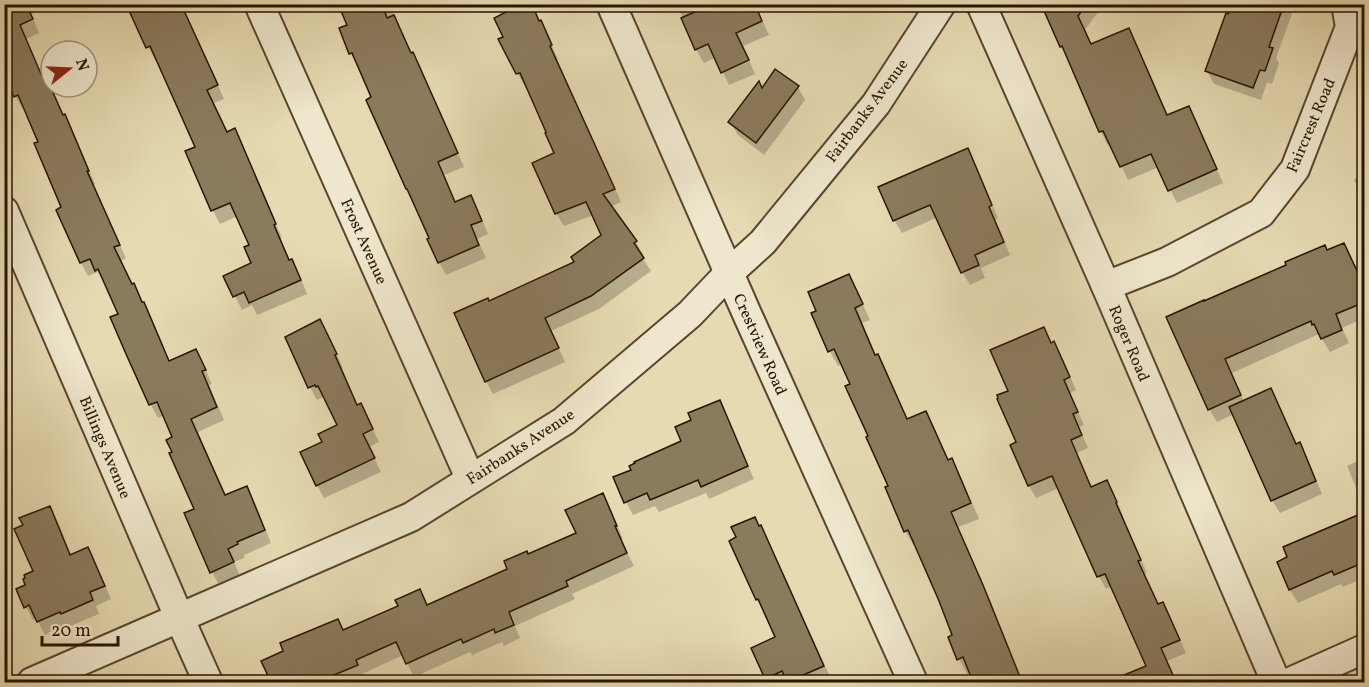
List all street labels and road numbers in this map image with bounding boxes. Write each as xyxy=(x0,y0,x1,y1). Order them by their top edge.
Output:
street label: Fairbanks Avenue xyxy=(821,55,914,168)
street label: Faircrest Road xyxy=(1282,75,1342,177)
street label: Frost Avenue xyxy=(334,195,392,288)
street label: Crestview Road xyxy=(727,290,791,399)
street label: Roger Road xyxy=(1102,302,1154,385)
street label: Billings Avenue xyxy=(73,393,136,502)
street label: Fairbanks Avenue xyxy=(463,404,580,491)

